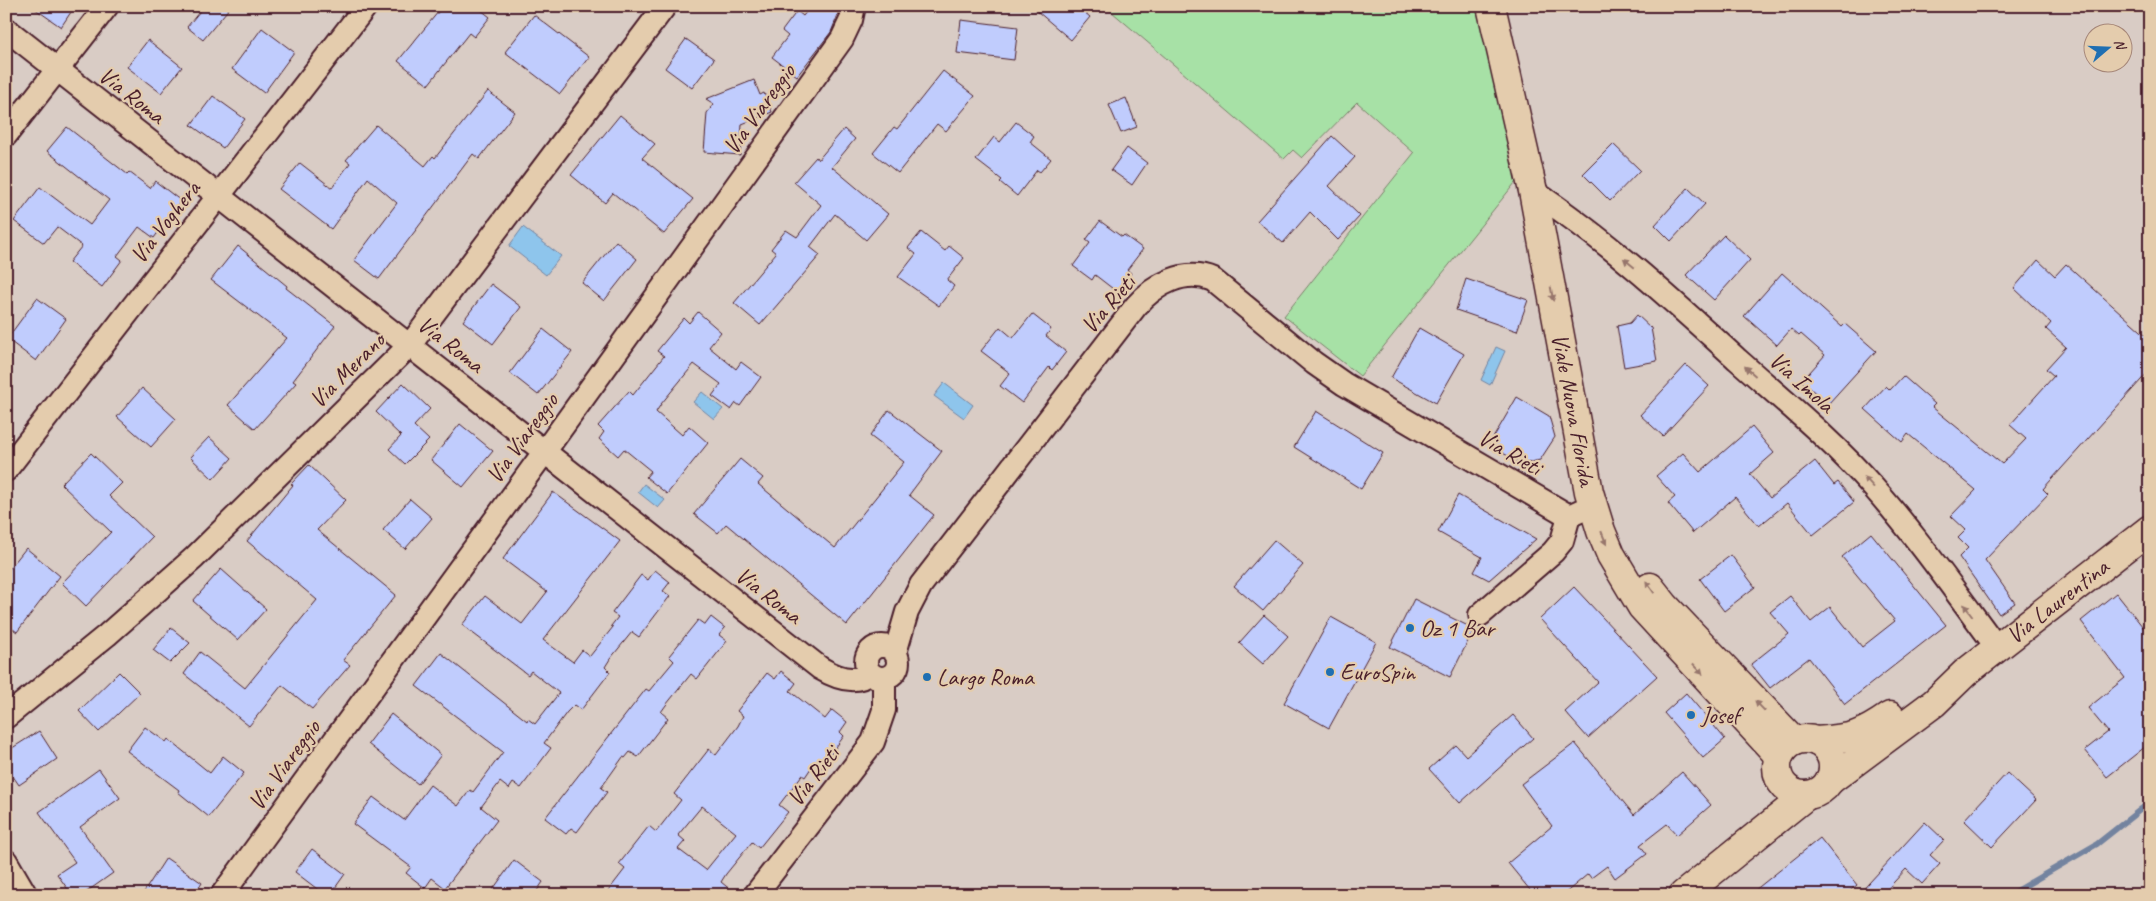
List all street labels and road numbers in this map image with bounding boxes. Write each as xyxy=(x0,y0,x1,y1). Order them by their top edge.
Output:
street label: Via Viareggio xyxy=(716,57,803,160)
street label: Via Roma xyxy=(93,60,172,131)
street label: Via Voghera xyxy=(123,174,207,269)
street label: Via Rieti xyxy=(1074,266,1143,340)
street label: Via Roma xyxy=(412,309,491,380)
street label: Via Merano xyxy=(303,324,393,414)
street label: Viale Nuova Florida xyxy=(1545,331,1603,490)
street label: Via Imola xyxy=(1763,345,1842,420)
street label: Via Viareggio xyxy=(479,386,566,489)
street label: Via Rieti xyxy=(1473,422,1549,483)
street label: Via Laurentina xyxy=(2000,551,2116,650)
street label: Via Roma xyxy=(730,560,809,631)
street label: Via Viareggio xyxy=(241,713,328,816)
street label: Via Rieti xyxy=(780,738,847,812)

